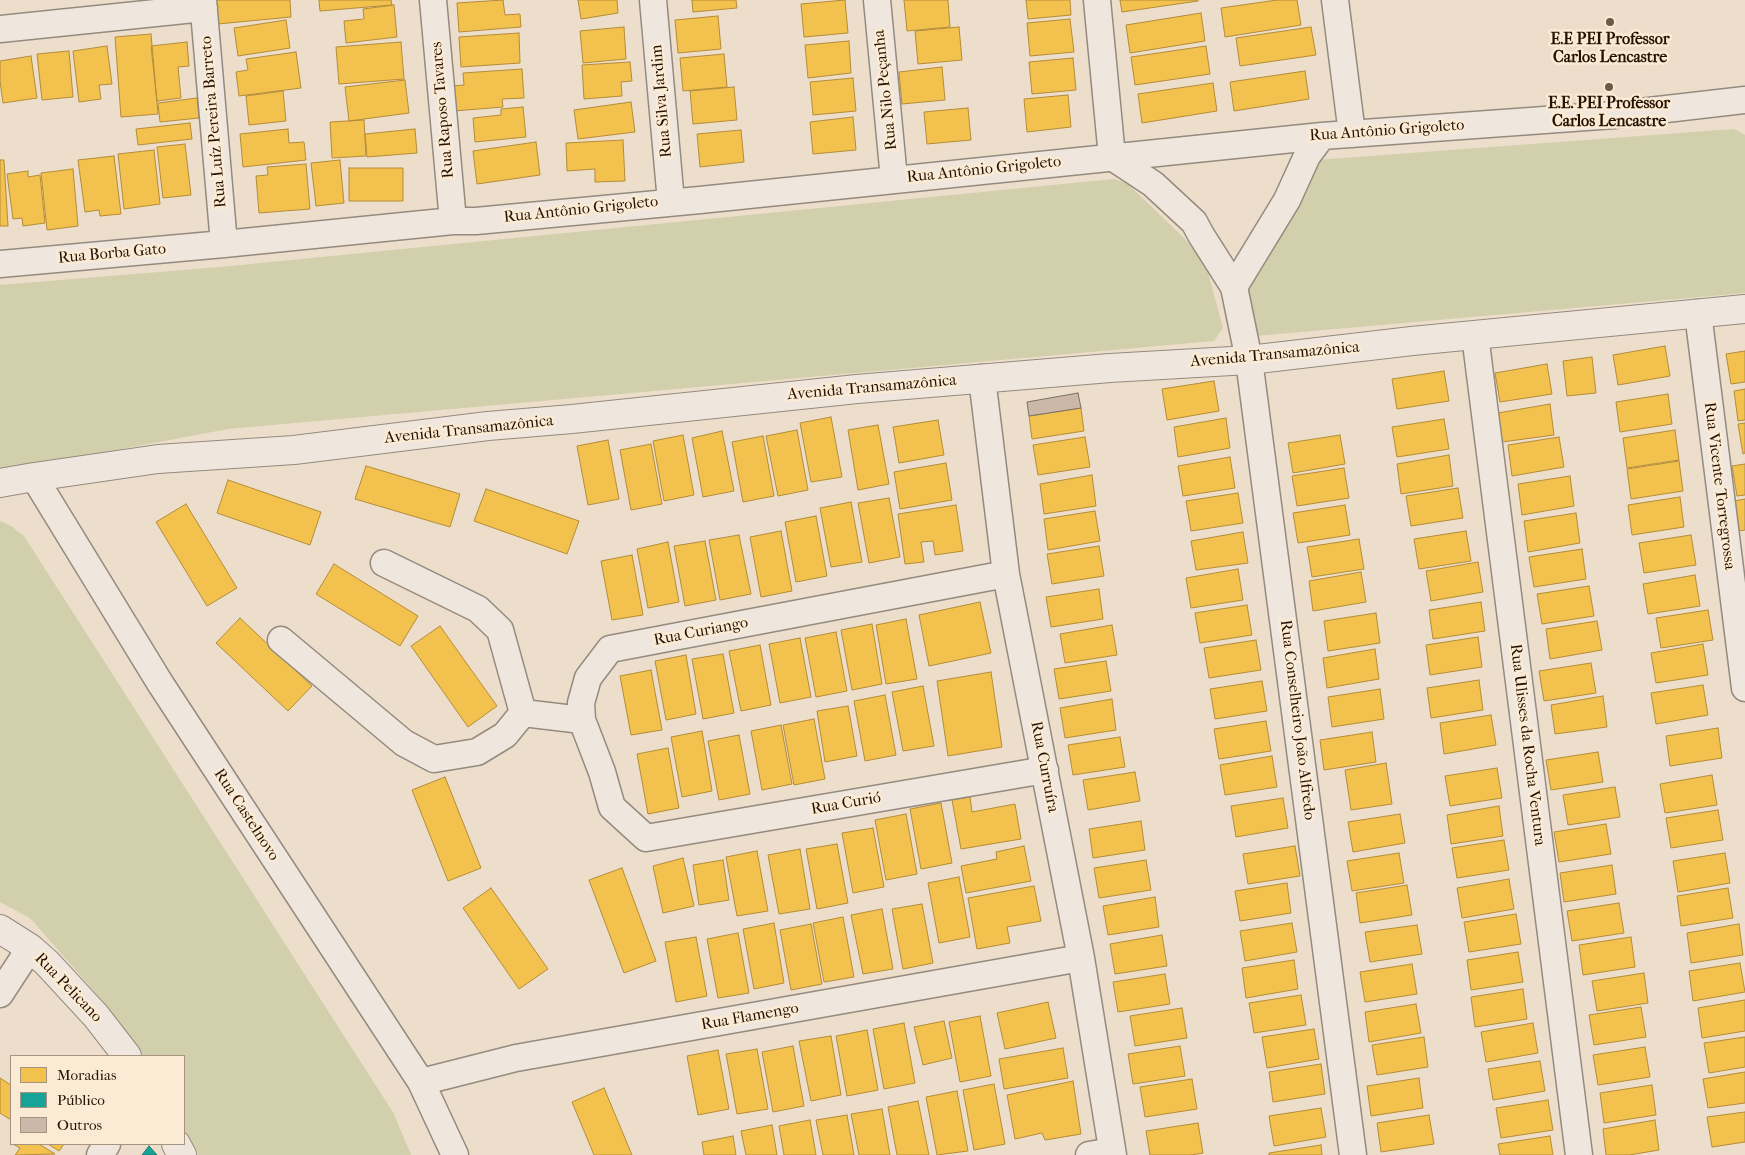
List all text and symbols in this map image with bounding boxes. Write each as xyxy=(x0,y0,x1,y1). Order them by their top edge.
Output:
marker: E.E PEI Professor Carlos Lencastre xyxy=(1604,16,1616,28)
street label: Rua Nilo Peçanha xyxy=(870,29,902,151)
place label: E.E PEI Professor Carlos Lencastre xyxy=(1551,30,1669,68)
street label: Rua Luíz Pereira Barreto xyxy=(197,35,231,209)
street label: Rua Raposo Tavares xyxy=(427,41,459,179)
street label: Rua Silva Jardim xyxy=(647,44,677,158)
marker: E.E. PEI Professor Carlos Lencastre xyxy=(1603,81,1615,93)
place label: E.E. PEI Professor Carlos Lencastre xyxy=(1548,94,1670,132)
street label: Rua Antônio Grigoleto xyxy=(1309,116,1465,146)
street label: Rua Antônio Grigoleto xyxy=(906,152,1062,188)
street label: Rua Antônio Grigoleto xyxy=(503,192,659,228)
street label: Rua Borba Gato xyxy=(57,240,167,268)
street label: Avenida Transamazônica xyxy=(1190,338,1360,372)
street label: Avenida Transamazônica xyxy=(787,371,957,405)
street label: Rua Vicente Torregrossa xyxy=(1699,401,1739,571)
street label: Avenida Transamazônica xyxy=(384,412,554,448)
street label: Rua Curiango xyxy=(652,613,750,651)
street label: Rua Conselheiro João Alfredo xyxy=(1275,619,1319,821)
street label: Rua Ulisses da Rocha Ventura xyxy=(1505,643,1549,847)
street label: Rua Curruíra xyxy=(1026,720,1062,814)
street label: Rua Castelnovo xyxy=(209,765,283,865)
street label: Rua Curió xyxy=(810,788,882,820)
street label: Rua Pelicano xyxy=(30,949,106,1027)
street label: Rua Flamengo xyxy=(700,999,800,1035)
legend xyxy=(10,1055,185,1145)
text: Moradias xyxy=(57,1066,116,1084)
text: Público xyxy=(57,1091,105,1109)
text: Outros xyxy=(57,1116,102,1134)

